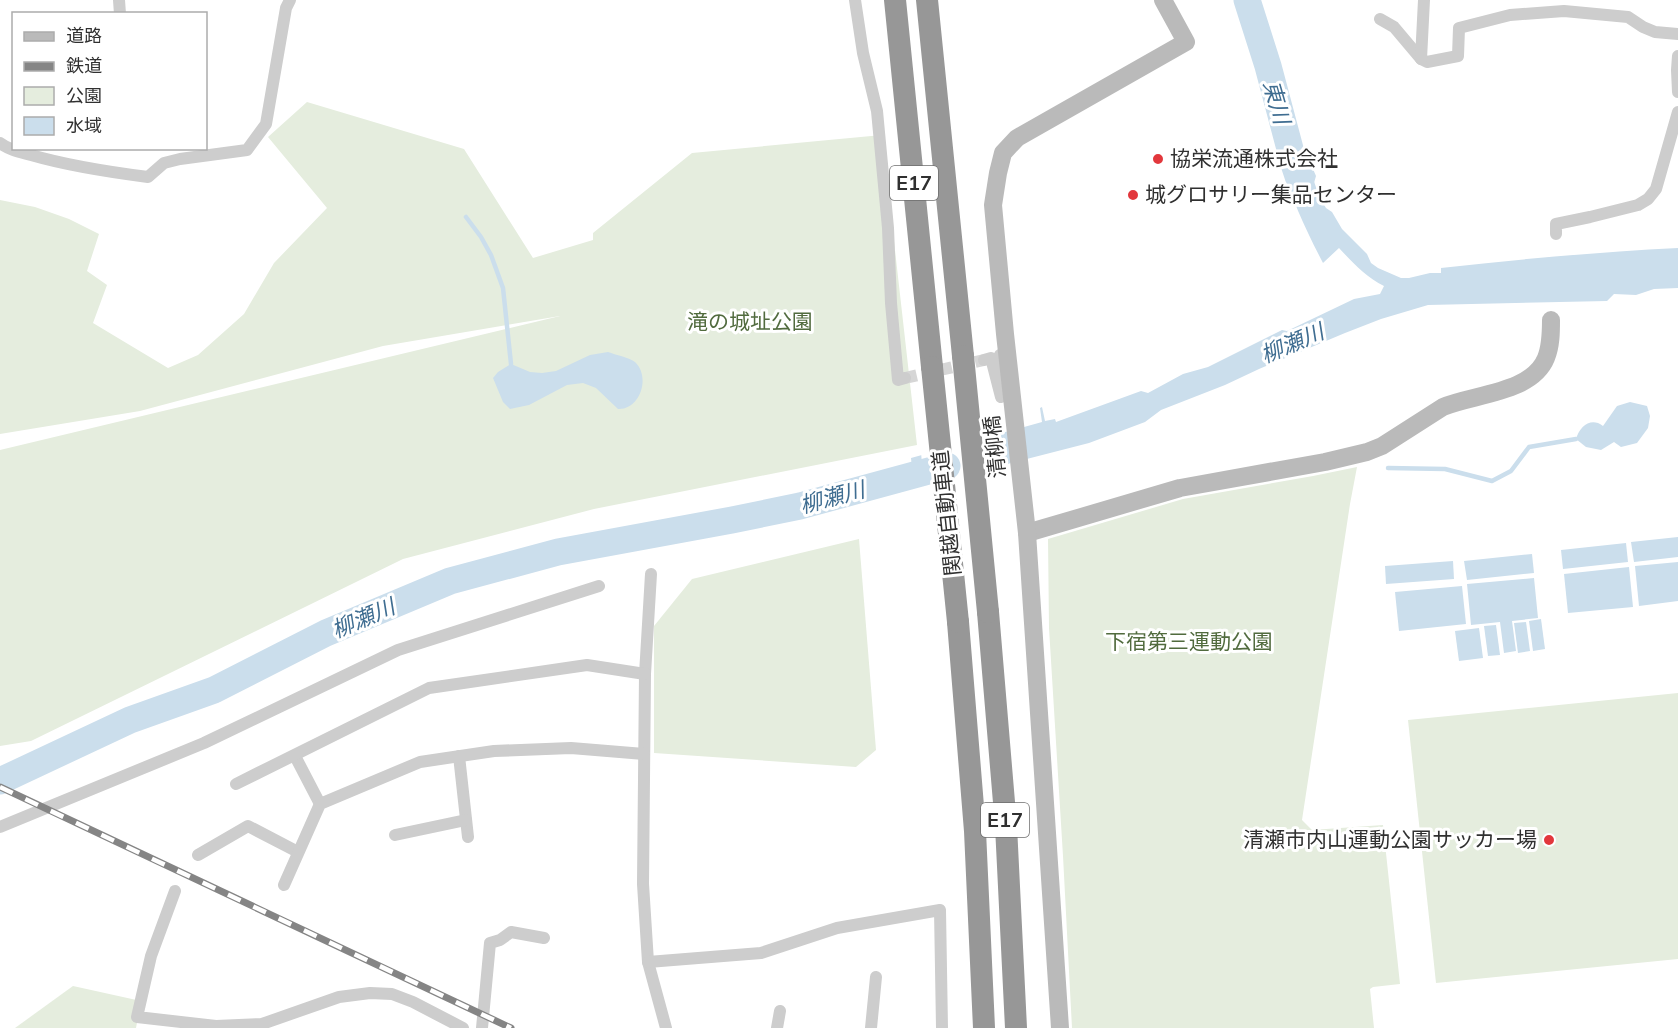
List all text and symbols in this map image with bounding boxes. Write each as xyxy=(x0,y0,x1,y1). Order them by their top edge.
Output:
legend xyxy=(12,12,207,150)
text: 道路 xyxy=(66,24,102,47)
text: 鉄道 xyxy=(66,54,102,77)
water label: 東川 xyxy=(1257,77,1297,129)
text: 公園 xyxy=(66,84,102,107)
text: 水域 xyxy=(66,114,102,137)
place label: 協栄流通株式会社 xyxy=(1170,145,1338,171)
marker: 協栄流通株式会社 xyxy=(1151,152,1165,166)
road number: E17 xyxy=(890,166,938,200)
place label: 城グロサリー集品センター xyxy=(1145,181,1397,207)
marker: 城グロサリー集品センター xyxy=(1126,188,1140,202)
park label: 滝の城址公園 xyxy=(687,308,813,334)
water label: 柳瀬川 xyxy=(1256,316,1330,369)
street label: 清柳橋 xyxy=(978,414,1010,480)
street label: 関越自動車道 xyxy=(926,449,966,577)
water label: 柳瀬川 xyxy=(796,474,869,519)
water label: 柳瀬川 xyxy=(327,591,401,644)
park label: 下宿第三運動公園 xyxy=(1105,628,1273,654)
road number: E17 xyxy=(981,803,1029,837)
place label: 清瀬市内山運動公園サッカー場 xyxy=(1243,826,1537,852)
marker: 清瀬市内山運動公園サッカー場 xyxy=(1542,833,1556,847)

